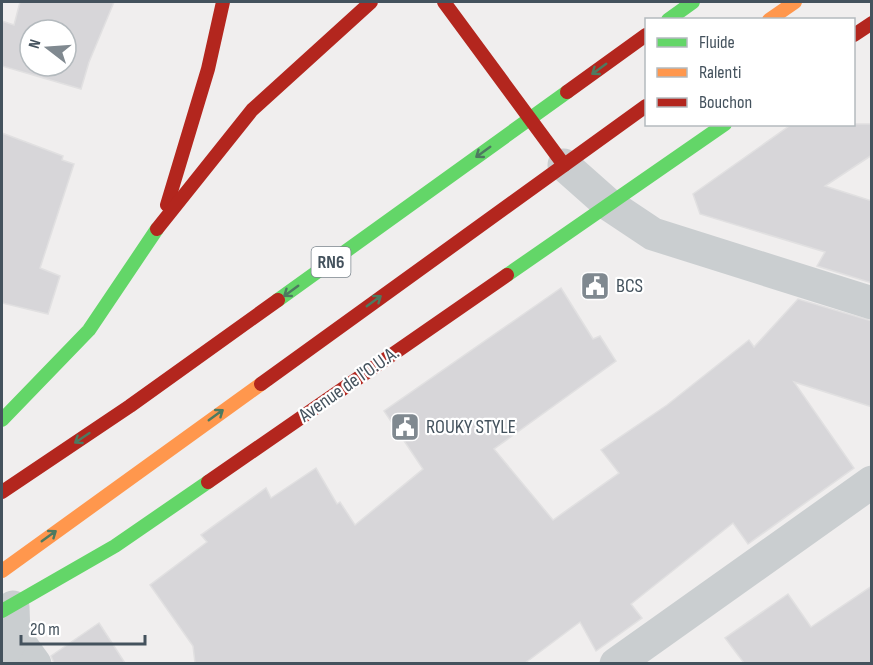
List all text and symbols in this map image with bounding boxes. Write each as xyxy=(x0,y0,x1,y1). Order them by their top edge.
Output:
north arrow xyxy=(18,18,78,78)
legend xyxy=(645,18,855,126)
text: Fluide xyxy=(699,32,735,53)
text: N xyxy=(25,37,45,51)
text: Ralenti xyxy=(699,62,741,83)
one-way arrow xyxy=(591,63,608,75)
text: Bouchon xyxy=(699,92,752,113)
one-way arrow xyxy=(476,146,492,158)
road number: RN6 xyxy=(312,247,350,277)
public building icon: BCS xyxy=(579,270,611,302)
place label: BCS xyxy=(616,274,643,298)
one-way arrow xyxy=(283,285,299,297)
one-way arrow xyxy=(366,295,382,307)
street label: Avenue de l'O.U.A. xyxy=(293,341,404,428)
one-way arrow xyxy=(208,409,224,421)
public building icon: ROUKY STYLE xyxy=(389,411,421,443)
place label: ROUKY STYLE xyxy=(426,415,516,439)
one-way arrow xyxy=(74,433,91,445)
one-way arrow xyxy=(40,530,56,543)
scale bar xyxy=(21,608,146,646)
text: 20 m xyxy=(30,619,60,640)

